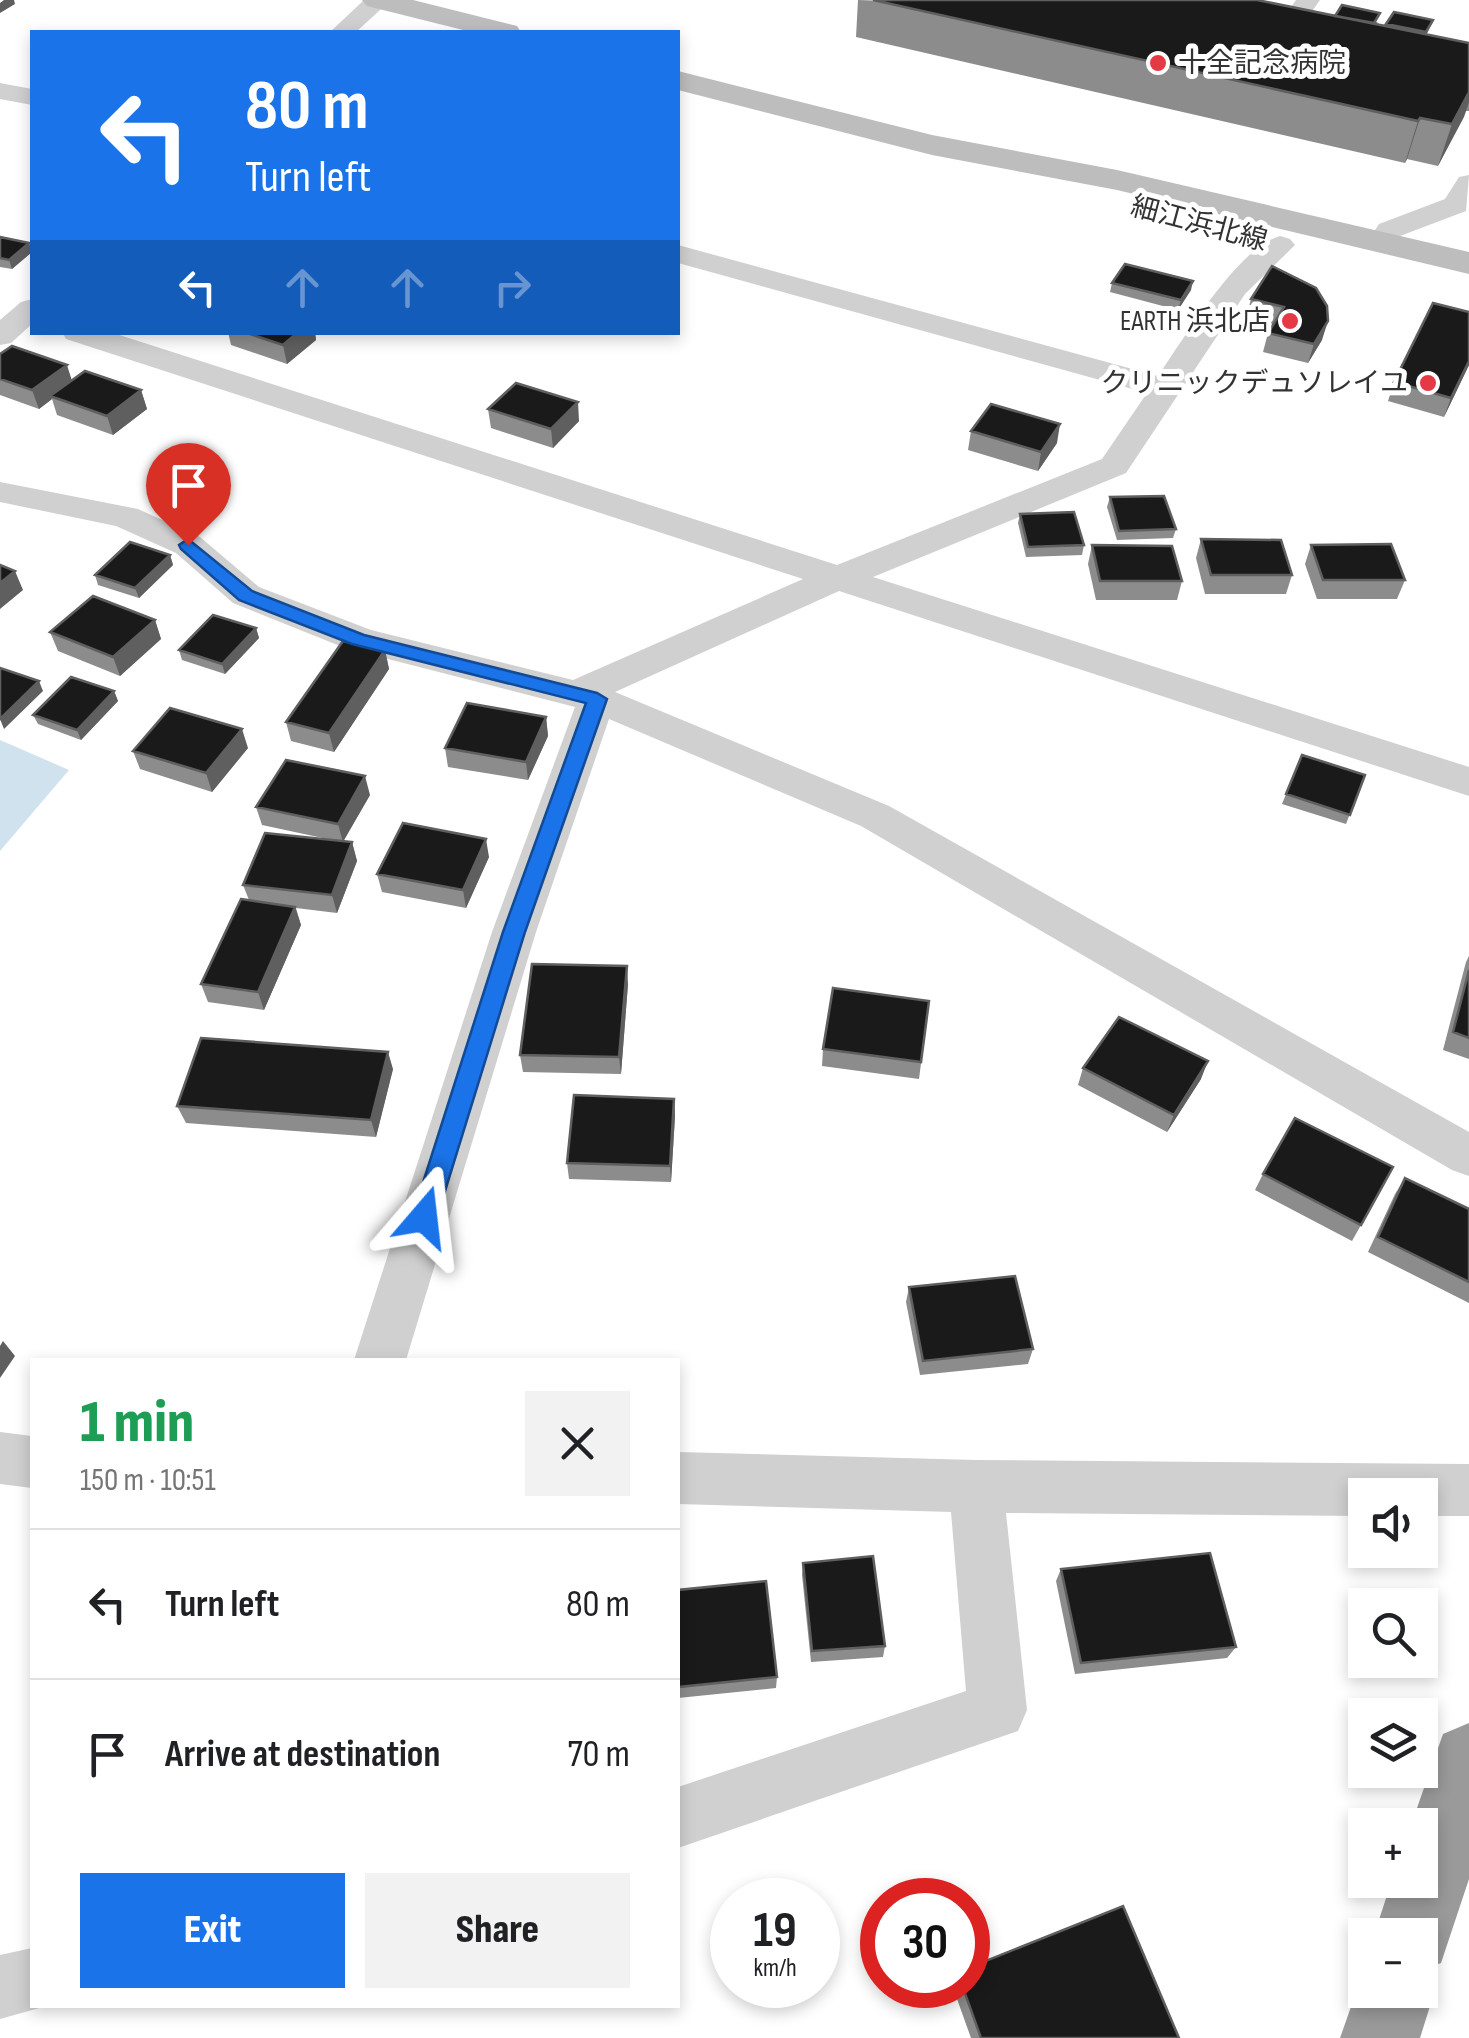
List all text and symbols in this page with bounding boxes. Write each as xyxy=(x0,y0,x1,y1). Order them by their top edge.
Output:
place label: 十全記念病院 xyxy=(1178,47,1346,80)
marker: 十全記念病院 xyxy=(1147,52,1169,74)
text: 80 m xyxy=(245,65,369,149)
icon: left xyxy=(80,70,210,200)
text: Turn left xyxy=(245,150,371,205)
street label: 細江浜北線 xyxy=(1127,190,1271,258)
icon: left xyxy=(170,260,225,315)
icon: ahead xyxy=(275,260,330,315)
icon: ahead xyxy=(380,260,435,315)
icon: right xyxy=(485,260,540,315)
place label: EARTH 浜北店 xyxy=(1120,305,1270,338)
marker: EARTH 浜北店 xyxy=(1279,310,1301,332)
place label: クリニックデュソレイユ xyxy=(1101,367,1408,400)
marker: クリニックデュソレイユ xyxy=(1417,372,1439,394)
pin xyxy=(146,443,231,546)
icon: arrive xyxy=(161,458,216,513)
position arrow xyxy=(372,1165,476,1269)
text: 1 min xyxy=(80,1387,194,1459)
button: close xyxy=(525,1391,630,1496)
text: 150 m · 10:51 xyxy=(80,1461,216,1500)
map controls xyxy=(1348,1478,1438,2008)
button: sound xyxy=(1348,1478,1438,1568)
icon: left xyxy=(80,1577,135,1632)
text: Turn left xyxy=(165,1582,279,1627)
text: 80 m xyxy=(566,1582,630,1627)
button: search xyxy=(1348,1588,1438,1678)
button: layers xyxy=(1348,1698,1438,1788)
icon: arrive xyxy=(80,1727,135,1782)
text: Arrive at destination xyxy=(165,1732,440,1777)
text: 70 m xyxy=(568,1732,630,1777)
button: + xyxy=(1348,1808,1438,1898)
button: Exit xyxy=(80,1873,345,1988)
button: Share xyxy=(365,1873,630,1988)
speed limit sign: 30 xyxy=(860,1878,990,2008)
text: 19 xyxy=(753,1901,797,1961)
button: − xyxy=(1348,1918,1438,2008)
text: km/h xyxy=(753,1953,797,1984)

